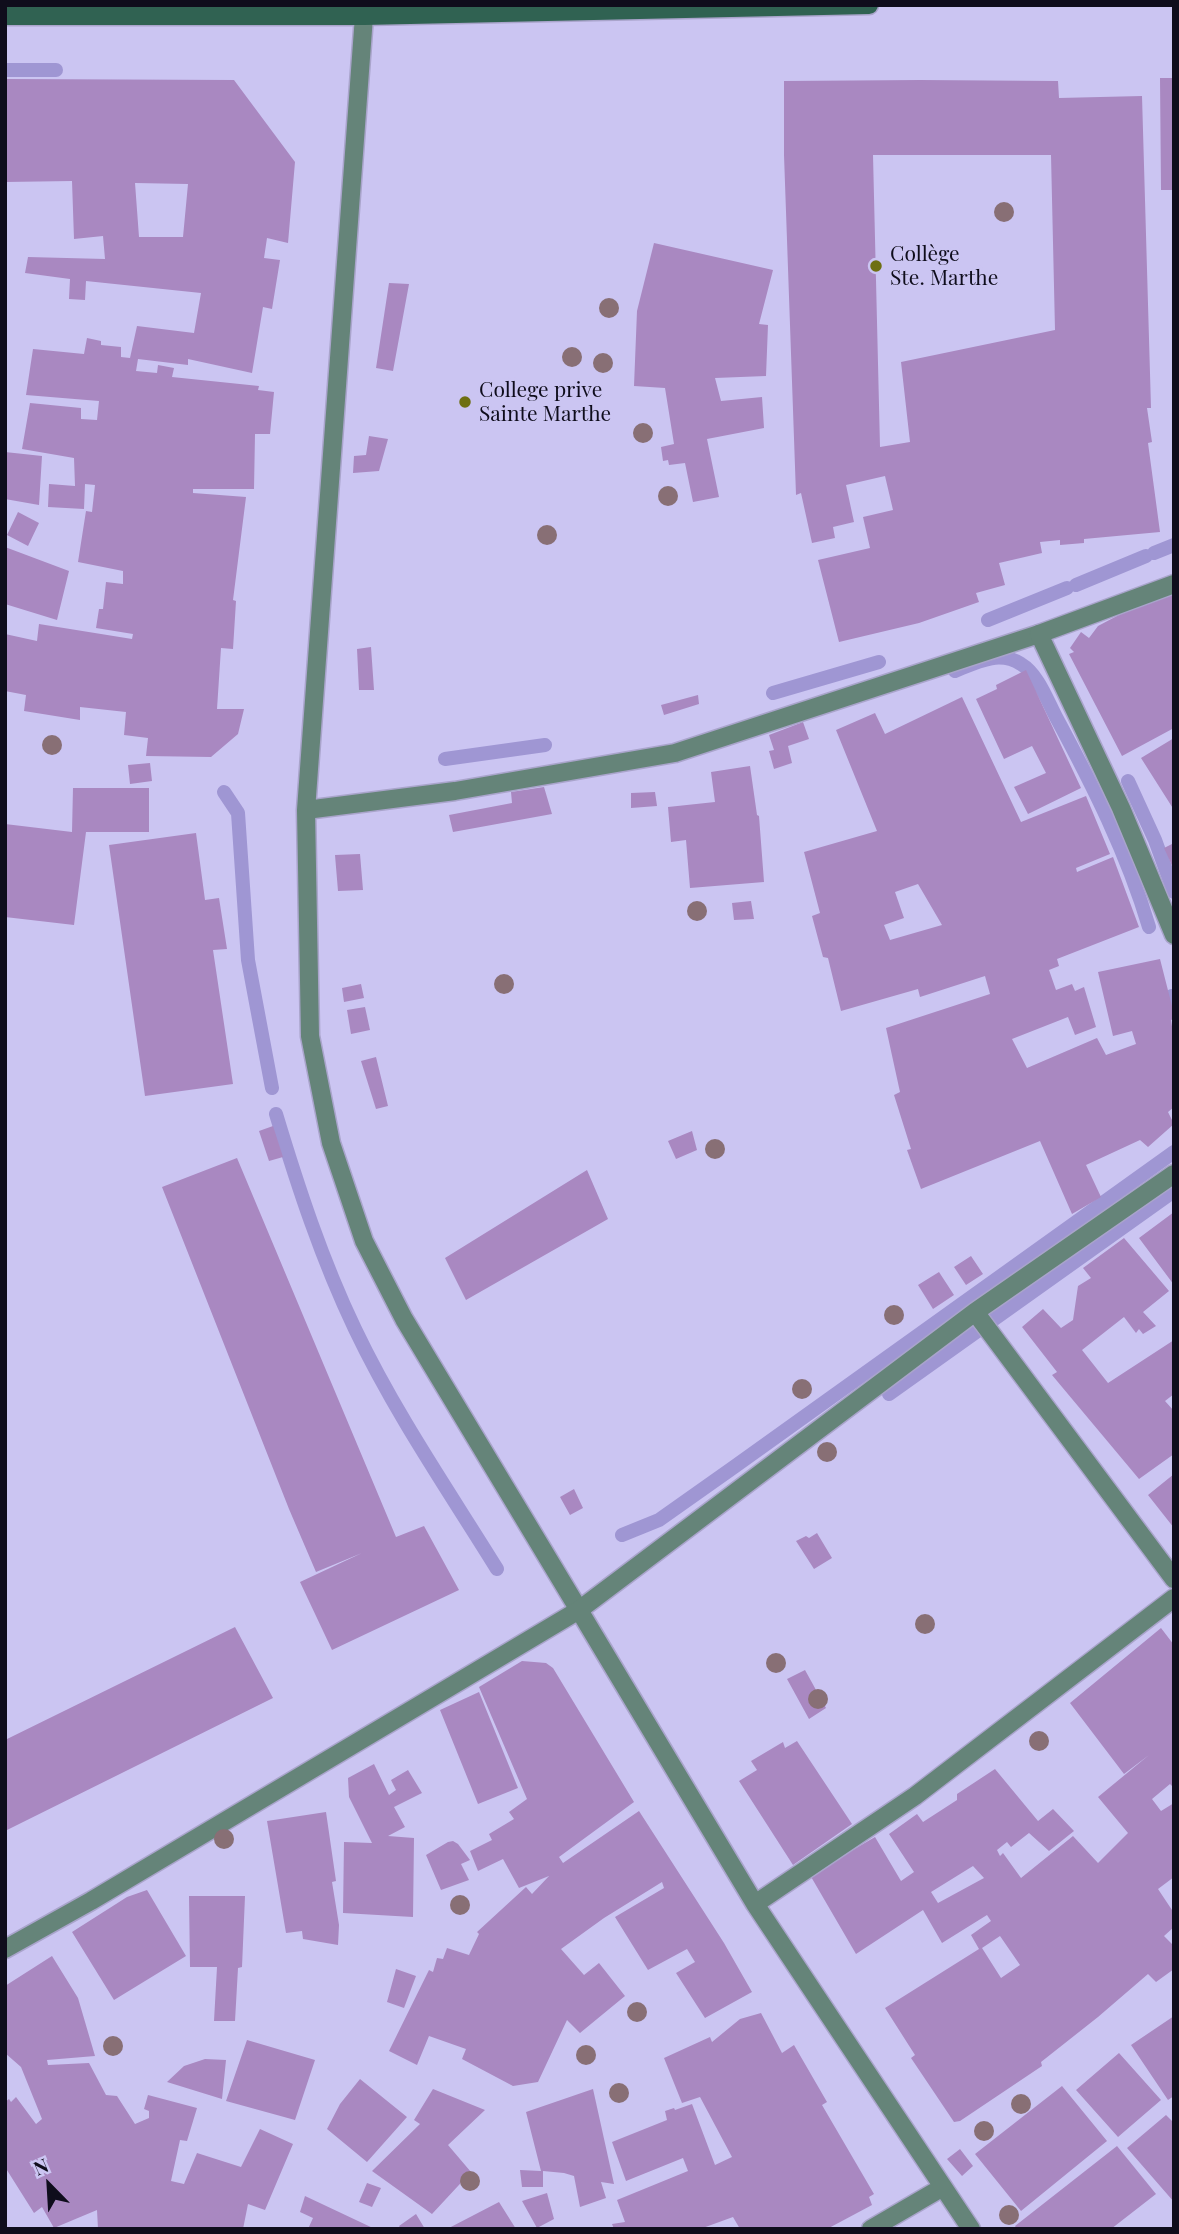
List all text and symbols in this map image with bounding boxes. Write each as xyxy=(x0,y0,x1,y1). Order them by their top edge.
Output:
place label: Collège Ste. Marthe xyxy=(890,241,998,291)
marker: Collège Ste. Marthe xyxy=(868,258,884,274)
place label: College prive Sainte Marthe xyxy=(479,377,611,427)
marker: College prive Sainte Marthe xyxy=(457,394,473,410)
north arrow xyxy=(14,2150,84,2220)
text: N xyxy=(29,2151,52,2180)

